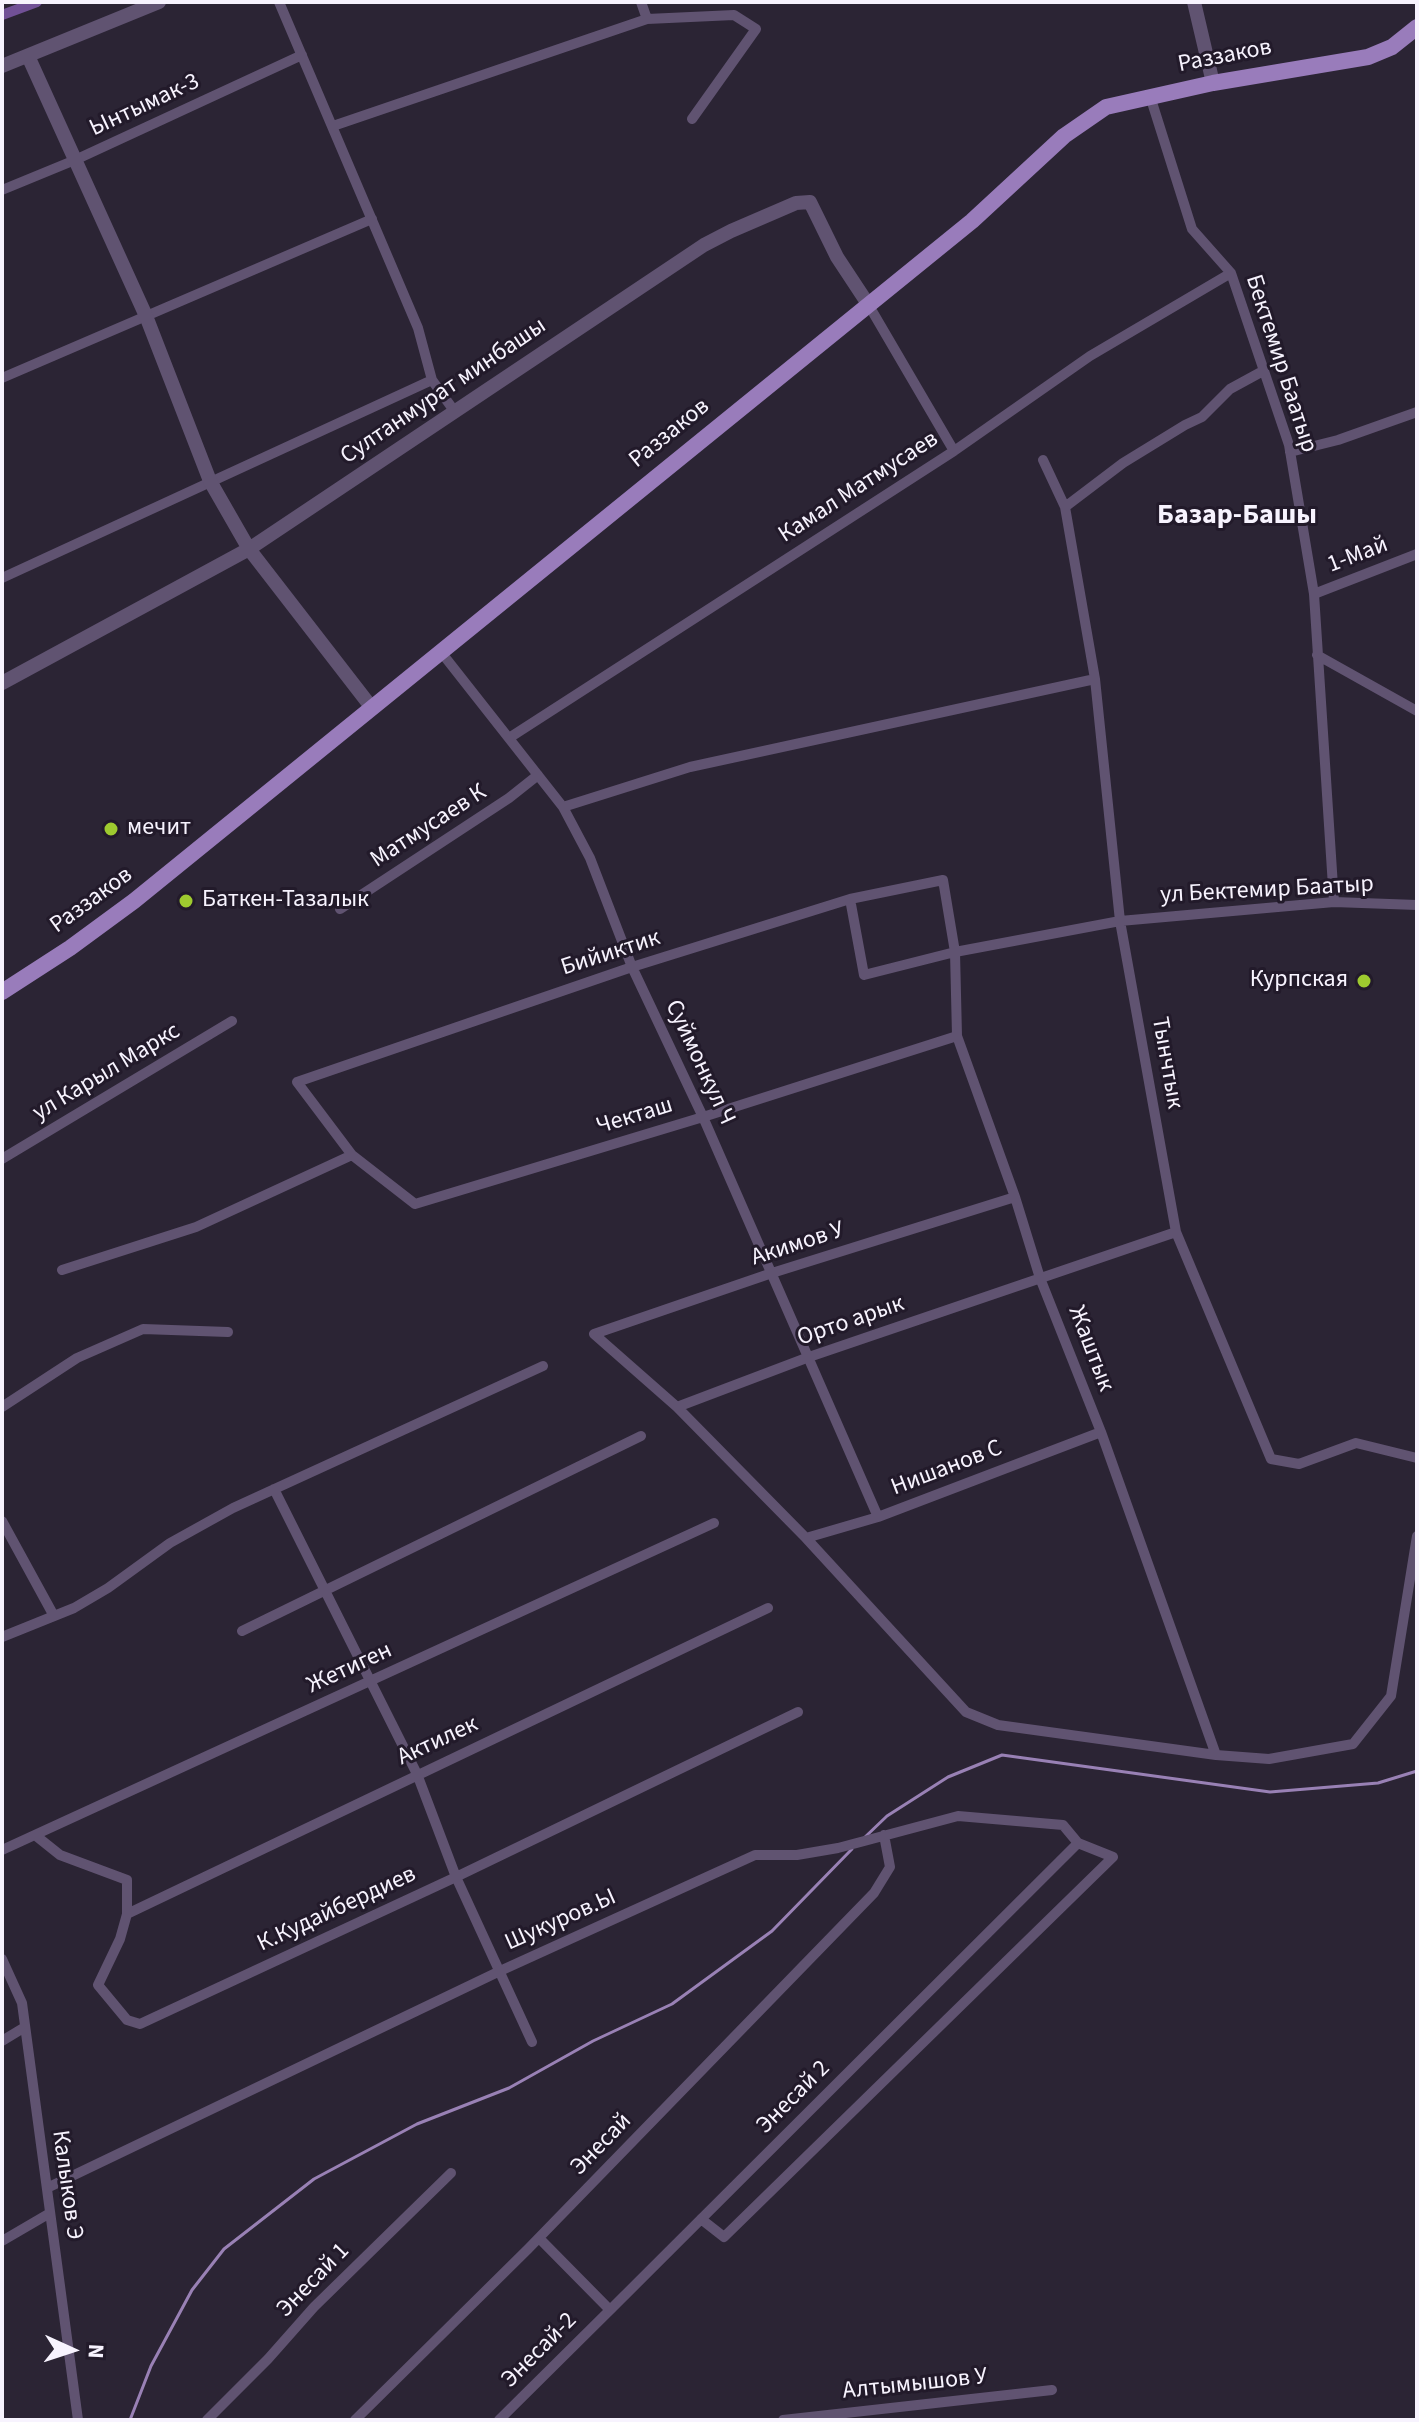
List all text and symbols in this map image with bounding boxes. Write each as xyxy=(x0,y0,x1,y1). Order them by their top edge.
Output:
street label: Раззаков xyxy=(1176,34,1274,80)
street label: Ынтымак-3 xyxy=(86,68,204,144)
street label: Бектемир Баатыр xyxy=(1238,272,1322,456)
street label: Султанмурат минбашы xyxy=(336,313,552,471)
street label: Раззаков xyxy=(624,393,716,475)
street label: Камал Матмусаев xyxy=(774,426,944,550)
district label: Базар-Башы xyxy=(1157,500,1317,534)
street label: 1-Май xyxy=(1324,531,1392,581)
street label: Матмусаев К xyxy=(366,779,492,875)
place label: мечит xyxy=(127,815,191,843)
marker: мечит xyxy=(102,820,120,838)
street label: Раззаков xyxy=(45,861,139,941)
street label: ул Бектемир Баатыр xyxy=(1160,871,1374,911)
place label: Баткен-Тазалык xyxy=(202,887,369,915)
marker: Баткен-Тазалык xyxy=(177,892,195,910)
street label: Бийиктик xyxy=(558,924,664,984)
place label: Курпская xyxy=(1250,967,1348,995)
marker: Курпская xyxy=(1355,972,1373,990)
street label: Суймонкул Ч xyxy=(658,996,740,1130)
street label: Тынчтык xyxy=(1144,1015,1188,1111)
street label: ул Карыл Маркс xyxy=(28,1018,186,1128)
street label: Чекташ xyxy=(593,1092,677,1142)
street label: Акимов У xyxy=(748,1216,848,1274)
street label: Орто арык xyxy=(794,1290,908,1354)
street label: Жаштык xyxy=(1061,1302,1119,1396)
street label: Нишанов С xyxy=(887,1435,1007,1503)
street label: Жетиген xyxy=(303,1637,397,1701)
street label: Актилек xyxy=(393,1711,483,1773)
street label: К.Кудайбердиев xyxy=(253,1861,421,1959)
street label: Шукуров.Ы xyxy=(501,1884,621,1958)
street label: Энесай 2 xyxy=(751,2055,837,2141)
street label: Энесай xyxy=(565,2108,639,2182)
street label: Калыков Э xyxy=(44,2128,88,2242)
street label: Энесай 1 xyxy=(272,2238,356,2324)
street label: Энесай-2 xyxy=(496,2307,584,2395)
north arrow xyxy=(32,2310,112,2390)
text: N xyxy=(80,2343,112,2359)
street label: Алтымышов У xyxy=(841,2363,989,2407)

